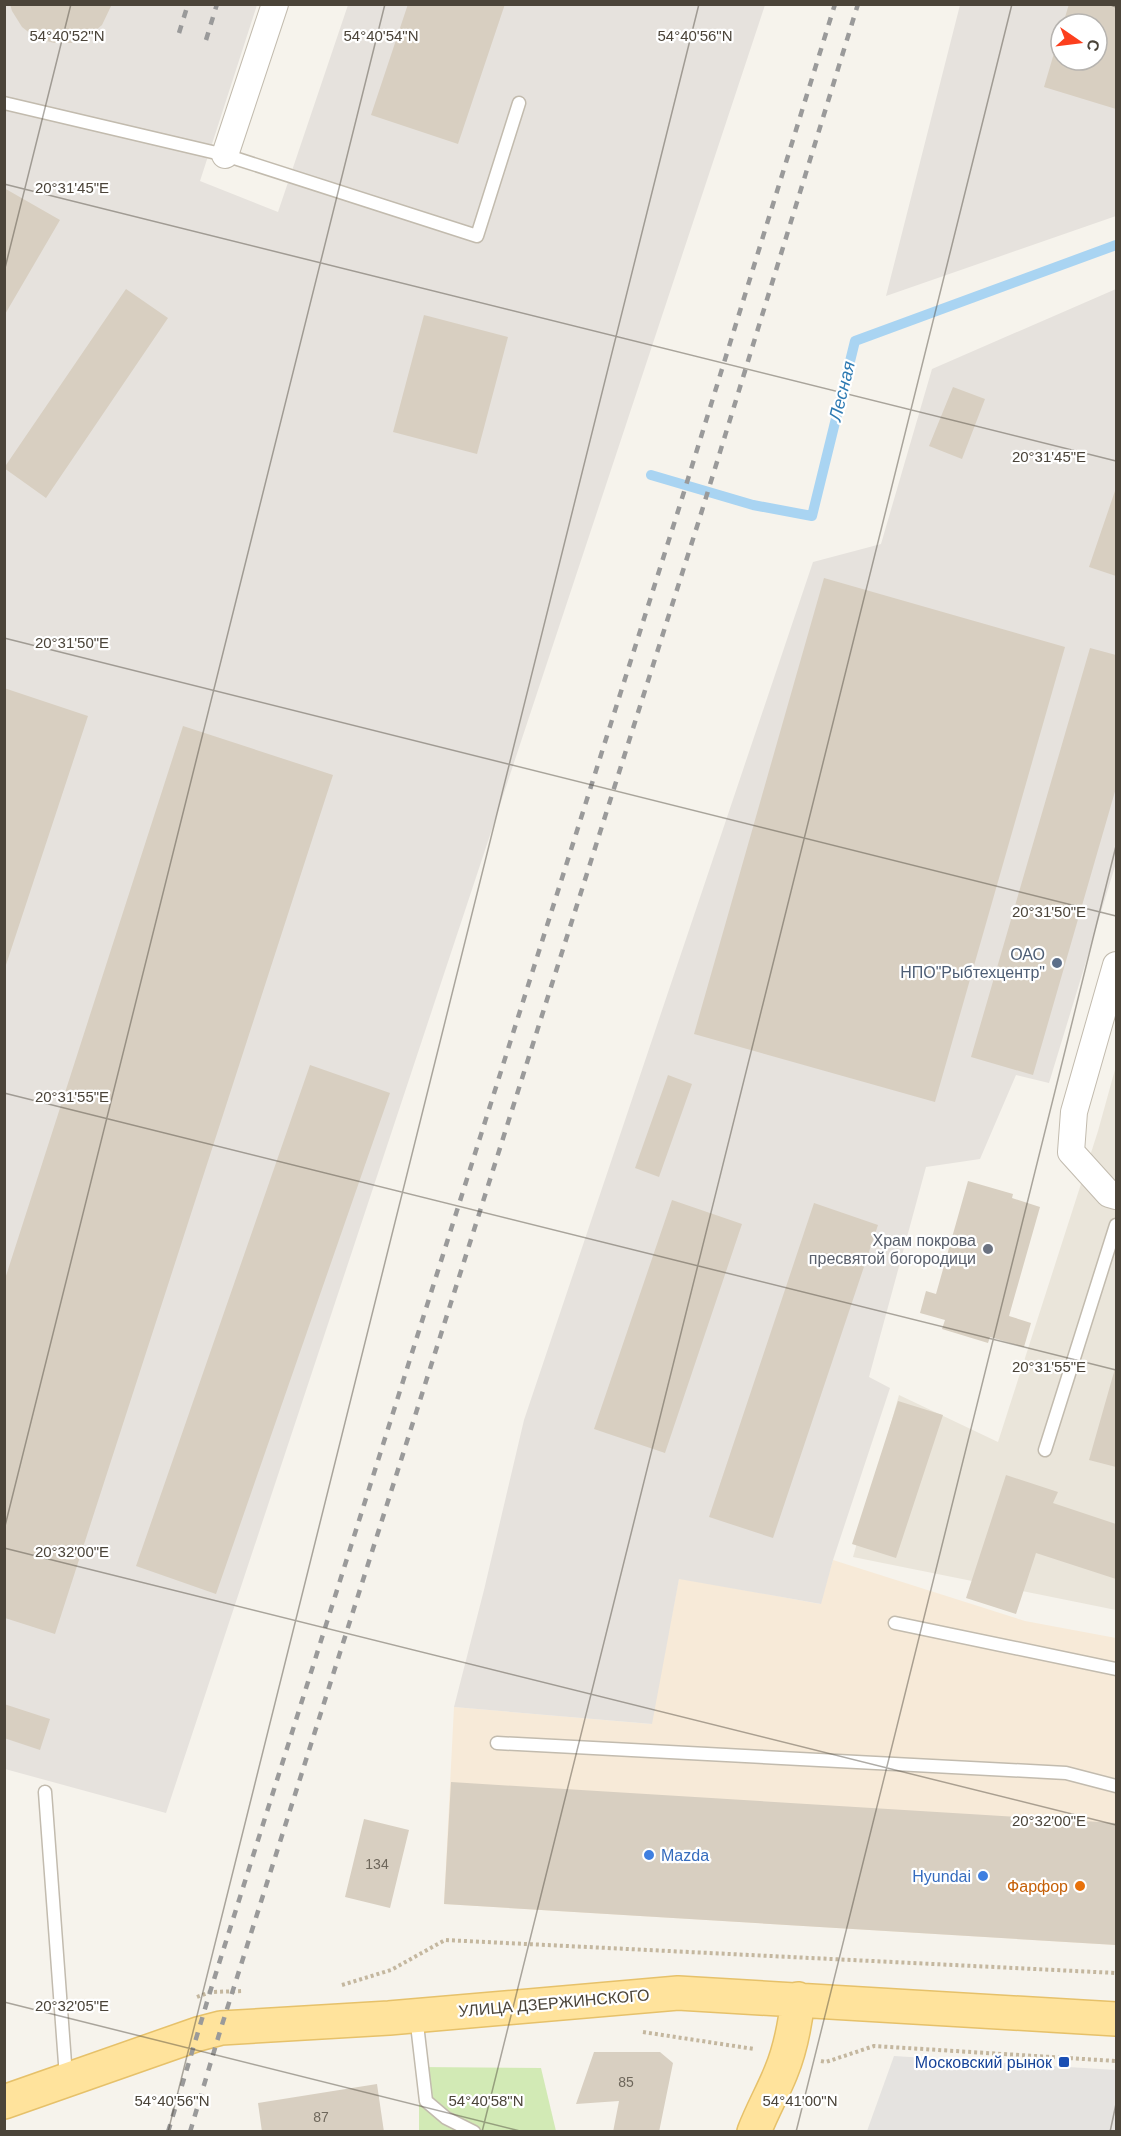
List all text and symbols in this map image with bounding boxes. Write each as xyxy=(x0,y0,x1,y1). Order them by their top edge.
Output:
north arrow xyxy=(1049,12,1109,72)
text: 54°40'52"N xyxy=(29,27,105,44)
text: 54°40'54"N xyxy=(343,27,419,44)
text: 54°40'56"N xyxy=(657,27,733,44)
text: С xyxy=(1083,38,1103,54)
text: 20°31'45"E xyxy=(35,179,109,196)
water label: Лесная xyxy=(825,359,859,424)
text: 20°31'45"E xyxy=(1012,448,1086,465)
text: 20°31'50"E xyxy=(35,634,109,651)
text: 20°31'50"E xyxy=(1012,903,1086,920)
place label: ОАО НПО"Рыбтехцентр" xyxy=(900,946,1045,981)
marker: ОАО НПО"Рыбтехцентр" xyxy=(1050,956,1064,970)
text: 20°31'55"E xyxy=(35,1088,109,1105)
place label: Храм покрова пресвятой богородици xyxy=(809,1232,976,1267)
marker: Храм покрова пресвятой богородици xyxy=(981,1242,995,1256)
text: 20°31'55"E xyxy=(1012,1358,1086,1375)
text: 20°32'00"E xyxy=(35,1543,109,1560)
text: 20°32'00"E xyxy=(1012,1812,1086,1829)
place label: Mazda xyxy=(661,1847,709,1864)
marker: Mazda xyxy=(642,1848,656,1862)
house number: 134 xyxy=(365,1856,389,1872)
place label: Hyundai xyxy=(912,1868,971,1885)
marker: Hyundai xyxy=(976,1869,990,1883)
place label: Фарфор xyxy=(1007,1878,1068,1895)
marker: Фарфор xyxy=(1073,1879,1087,1893)
street label: УЛИЦА ДЗЕРЖИНСКОГО xyxy=(458,1986,650,2020)
text: 20°32'05"E xyxy=(35,1997,109,2014)
place label: Московский рынок xyxy=(915,2054,1053,2071)
marker: Московский рынок xyxy=(1057,2055,1071,2069)
house number: 85 xyxy=(618,2074,634,2090)
text: 54°40'56"N xyxy=(134,2092,210,2109)
text: 54°40'58"N xyxy=(448,2092,524,2109)
text: 54°41'00"N xyxy=(762,2092,838,2109)
house number: 87 xyxy=(313,2109,329,2125)

